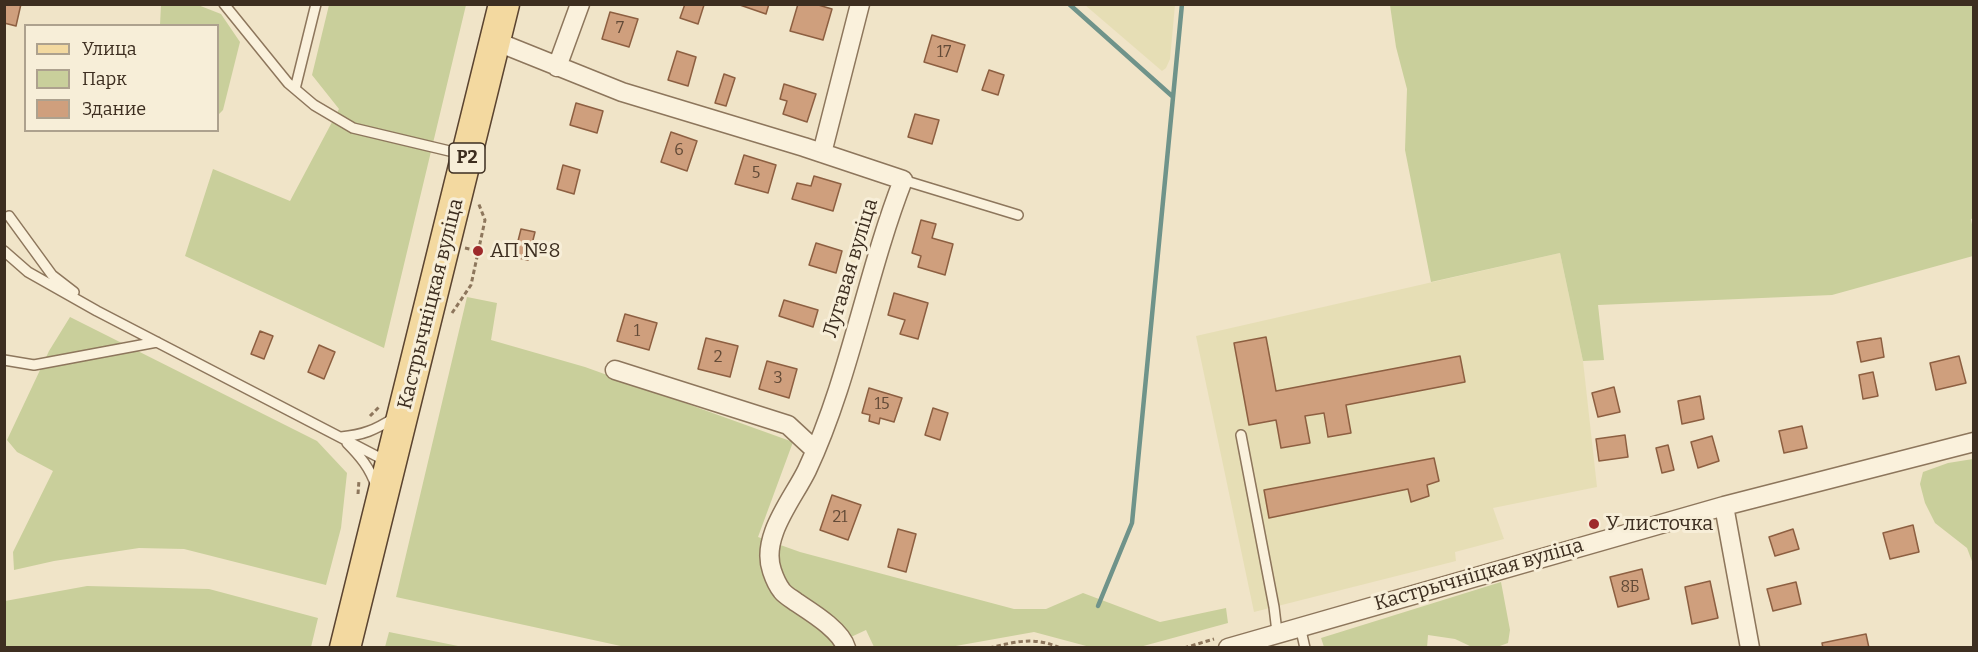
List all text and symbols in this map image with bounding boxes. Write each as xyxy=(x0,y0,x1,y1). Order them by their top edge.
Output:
house number: 7 xyxy=(616,19,624,39)
legend xyxy=(24,24,219,132)
text: Улица xyxy=(82,38,137,60)
house number: 17 xyxy=(937,43,951,63)
text: Парк xyxy=(82,68,127,90)
text: Здание xyxy=(82,98,146,120)
house number: 6 xyxy=(674,141,684,161)
road number: Р2 xyxy=(449,143,485,173)
house number: 5 xyxy=(752,164,760,184)
street label: Кастрычніцкая вуліца xyxy=(393,196,469,412)
street label: Лугавая вуліца xyxy=(818,196,884,340)
place label: АП №8 xyxy=(490,239,560,263)
marker: АП №8 xyxy=(471,244,485,258)
house number: 1 xyxy=(634,322,640,342)
house number: 2 xyxy=(714,348,722,368)
house number: 3 xyxy=(773,369,783,389)
house number: 15 xyxy=(874,395,890,415)
house number: 21 xyxy=(832,508,848,528)
place label: У листочка xyxy=(1606,512,1713,536)
marker: У листочка xyxy=(1587,517,1601,531)
street label: Кастрычніцкая вуліца xyxy=(1372,534,1586,616)
house number: 8Б xyxy=(1620,578,1640,598)

